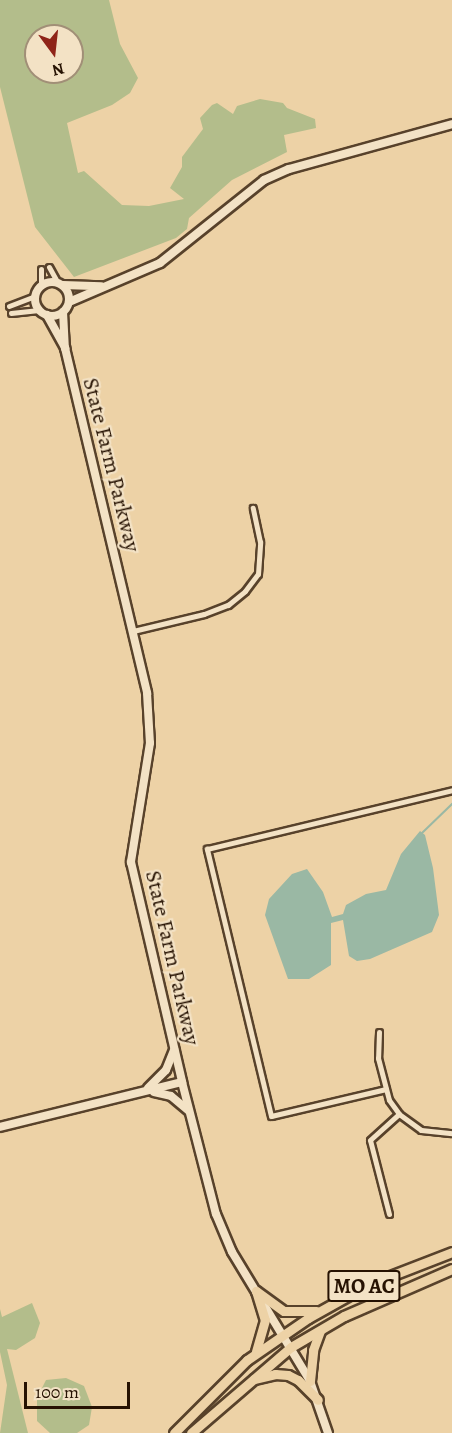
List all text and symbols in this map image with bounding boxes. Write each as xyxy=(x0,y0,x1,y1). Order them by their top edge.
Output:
north arrow xyxy=(24,24,84,84)
text: N xyxy=(50,57,67,82)
street label: State Farm Parkway xyxy=(77,375,145,555)
street label: State Farm Parkway xyxy=(139,868,205,1048)
road number: MO AC xyxy=(326,1268,401,1304)
scale bar xyxy=(27,1370,134,1408)
text: 100 m xyxy=(35,1380,79,1404)

